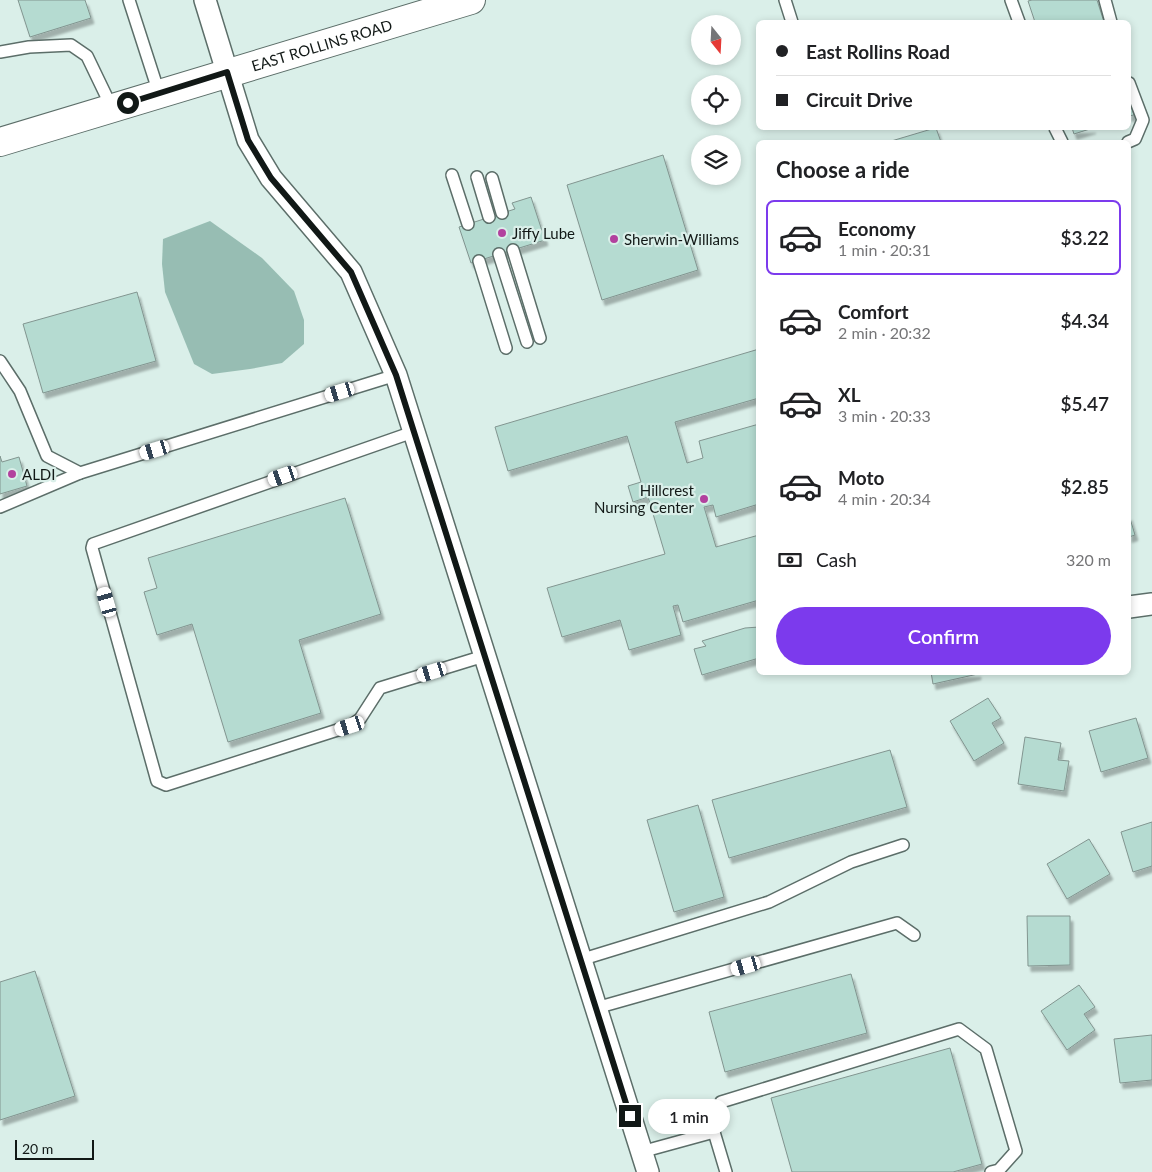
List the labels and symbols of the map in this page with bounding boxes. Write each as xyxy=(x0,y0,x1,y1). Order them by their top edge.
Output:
street label: EAST ROLLINS ROAD xyxy=(249,15,394,75)
north arrow xyxy=(691,15,741,65)
route start xyxy=(117,92,139,114)
place label: Jiffy Lube xyxy=(512,224,575,242)
marker: Jiffy Lube xyxy=(496,227,508,239)
place label: Sherwin-Williams xyxy=(624,230,739,248)
marker: Sherwin-Williams xyxy=(608,233,620,245)
car xyxy=(323,380,356,404)
car xyxy=(138,438,171,462)
car xyxy=(266,464,299,488)
place label: ALDI xyxy=(22,465,55,483)
marker: ALDI xyxy=(6,468,18,480)
place label: Hillcrest Nursing Center xyxy=(594,481,695,516)
marker: Hillcrest Nursing Center xyxy=(698,493,710,505)
car xyxy=(95,586,118,618)
car xyxy=(415,660,448,684)
car xyxy=(333,714,366,738)
car xyxy=(729,955,762,977)
callout: 1 min xyxy=(648,1098,730,1134)
route end xyxy=(619,1105,641,1127)
scale bar xyxy=(15,1137,94,1160)

